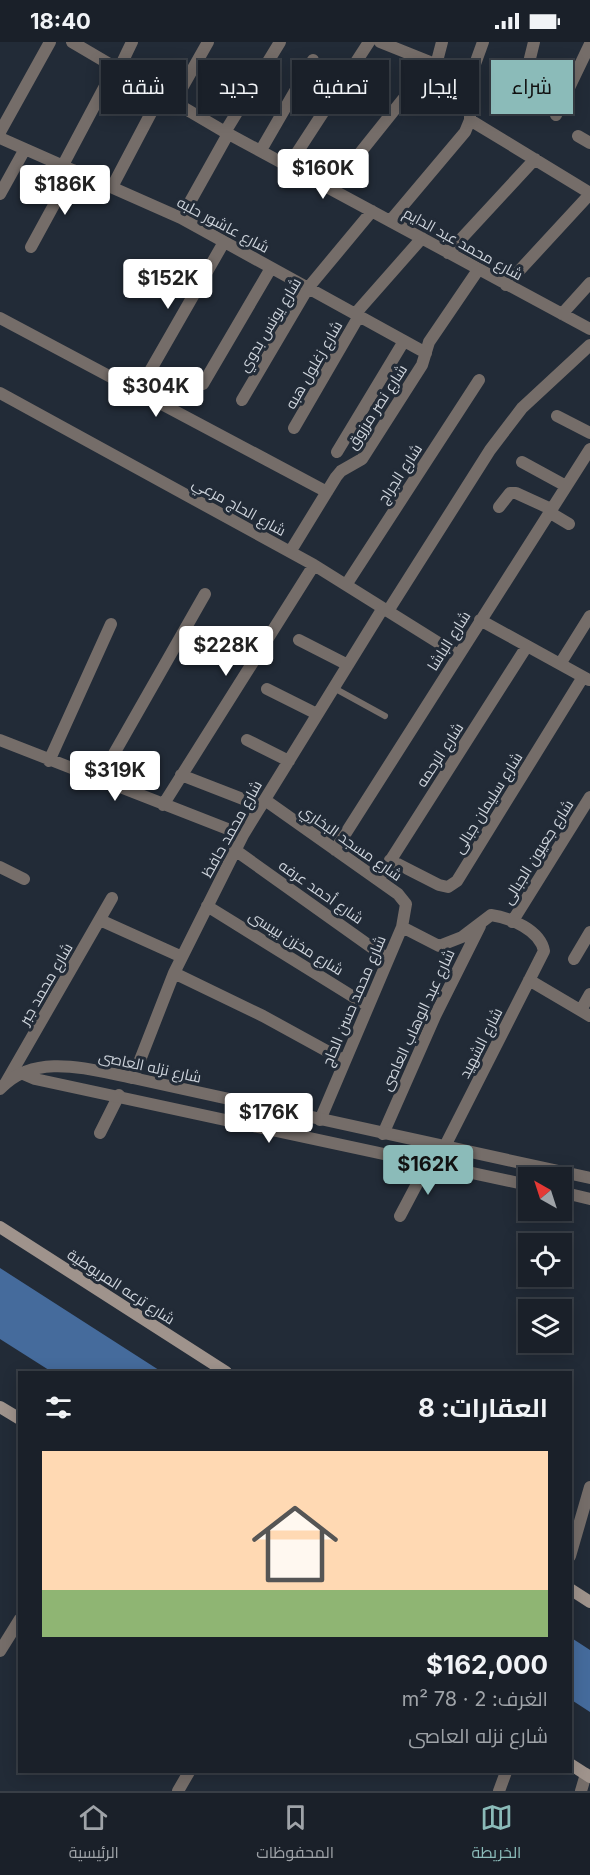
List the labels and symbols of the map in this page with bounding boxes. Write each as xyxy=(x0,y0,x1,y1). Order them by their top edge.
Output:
pin: $160K xyxy=(281,149,365,200)
pin: $186K xyxy=(23,165,107,216)
street label: شارع عاشور حلبه xyxy=(173,192,273,259)
street label: شارع محمد عبد الدايم xyxy=(399,203,526,286)
pin: $152K xyxy=(126,259,210,310)
street label: شارع يونس بدوي xyxy=(234,274,308,377)
street label: شارع زغلول هبه xyxy=(281,317,348,413)
street label: شارع نصر مرزوق xyxy=(342,361,413,454)
pin: $304K xyxy=(114,367,198,418)
street label: شارع الجراج xyxy=(373,440,428,508)
street label: شارع الحاج مرعي xyxy=(188,473,289,543)
street label: شارع الباشا xyxy=(423,607,476,675)
pin: $228K xyxy=(184,626,268,677)
street label: شارع الرحمه xyxy=(412,719,469,792)
street label: شارع سليمان جبالى xyxy=(449,749,528,858)
pin: $319K xyxy=(73,751,157,802)
street label: شارع محمد حافظ xyxy=(197,777,268,882)
street label: شارع جعيون الجبالى xyxy=(498,796,579,909)
street label: شارع مسجد البخاري xyxy=(295,800,406,887)
street label: شارع أحمد عرفه xyxy=(274,855,367,929)
street label: شارع مخزن بيبسى xyxy=(244,906,347,981)
street label: شارع محمد حسن الحاج xyxy=(317,933,392,1070)
street label: شارع محمد جبر xyxy=(14,939,78,1030)
street label: شارع عبد الوهاب العاصى xyxy=(376,946,461,1094)
street label: شارع الشهيد xyxy=(455,1004,508,1082)
street label: شارع نزله العاصى xyxy=(96,1046,203,1089)
pin: $176K xyxy=(227,1093,311,1144)
pin: $162K xyxy=(386,1145,470,1196)
north arrow xyxy=(518,1167,572,1221)
street label: شارع ترعه المريوطية xyxy=(63,1245,179,1330)

